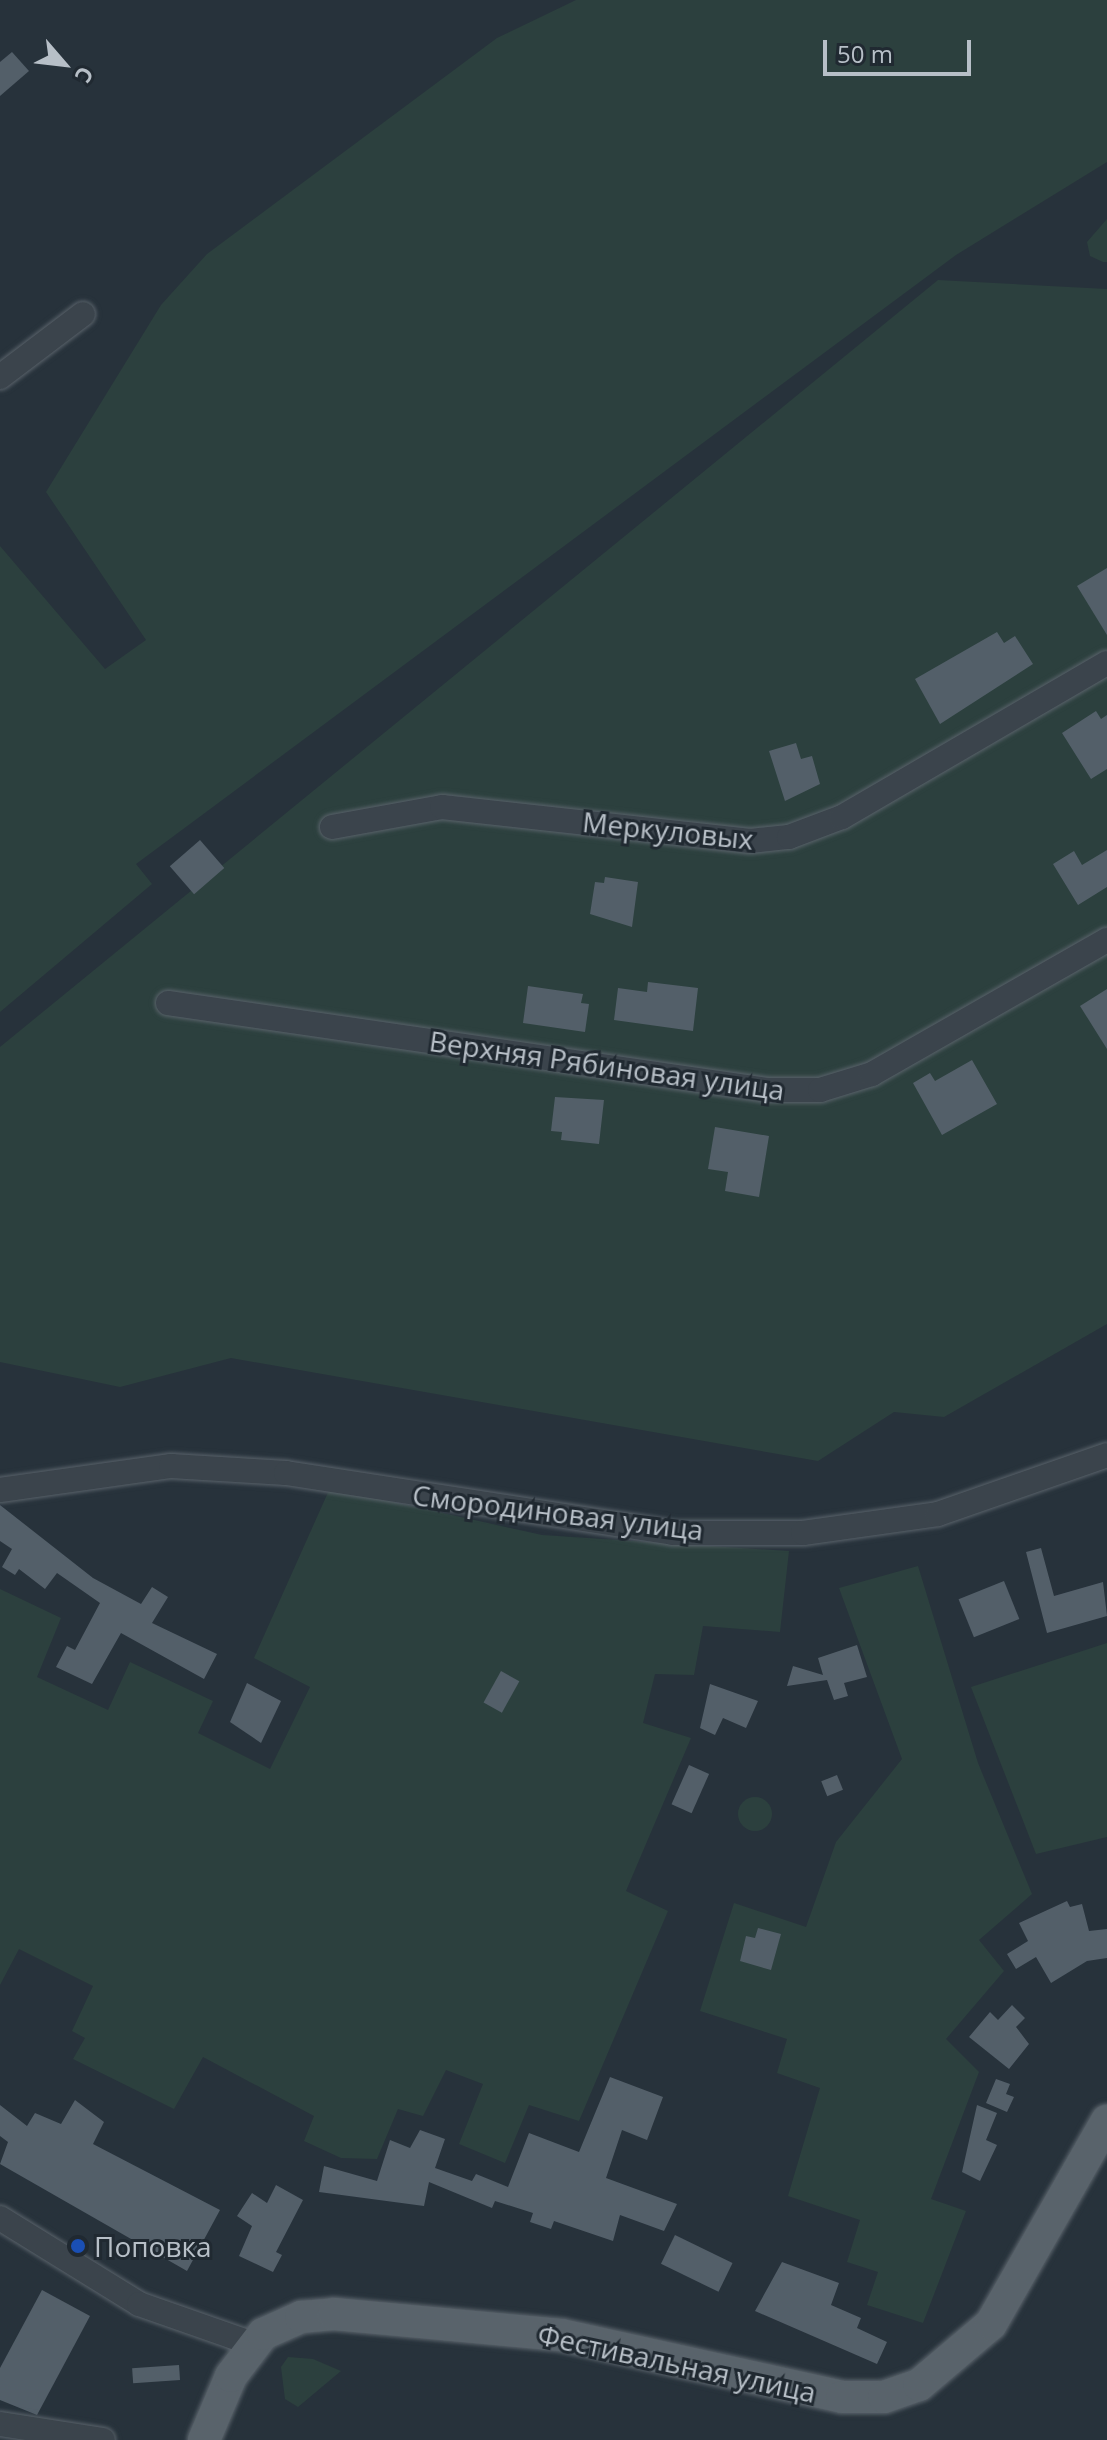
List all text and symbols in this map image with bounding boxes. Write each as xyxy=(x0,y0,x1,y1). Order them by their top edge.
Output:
north arrow xyxy=(24,24,104,104)
scale bar xyxy=(827,24,975,74)
text: 50 m xyxy=(837,37,893,70)
text: С xyxy=(69,62,102,89)
street label: Меркуловых xyxy=(581,804,755,856)
street label: Верхняя Рябиновая улица xyxy=(427,1023,787,1107)
street label: Смородиновая улица xyxy=(411,1477,705,1547)
place label: Поповка xyxy=(94,2229,212,2263)
marker: Поповка xyxy=(69,2237,87,2255)
street label: Фестивальная улица xyxy=(535,2317,819,2409)

